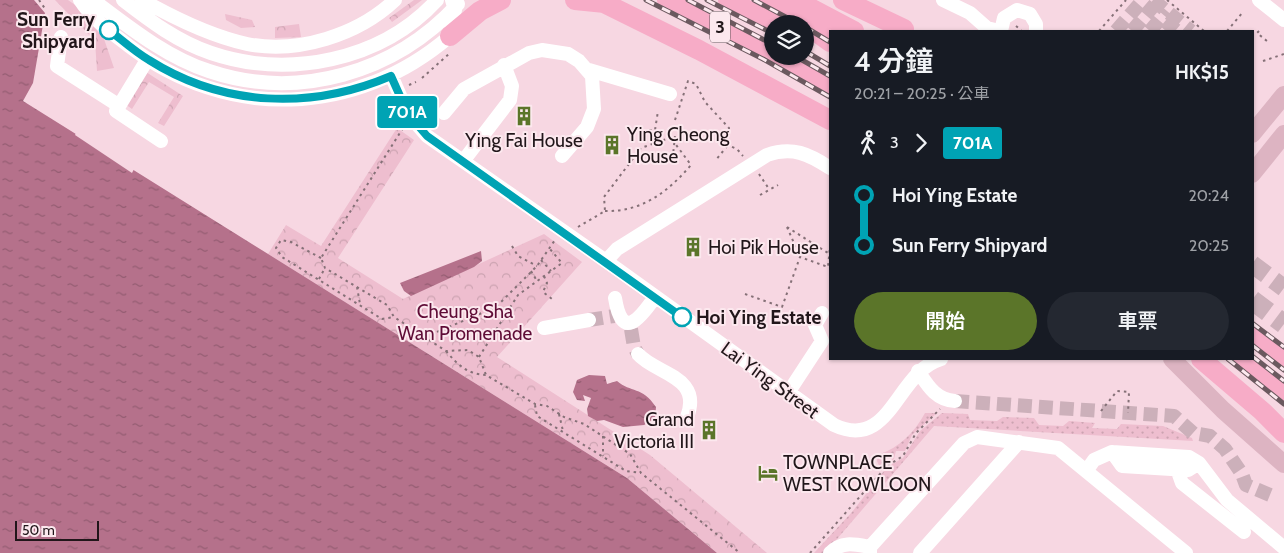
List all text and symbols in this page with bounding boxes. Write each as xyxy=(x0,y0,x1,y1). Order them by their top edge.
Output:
place label: Sun Ferry Shipyard xyxy=(17,8,96,53)
road number: 3 xyxy=(710,12,730,42)
map controls xyxy=(764,15,814,65)
button: layers xyxy=(764,15,814,65)
marker: Sun Ferry Shipyard xyxy=(99,20,119,40)
text: 4 分鐘 xyxy=(854,44,933,78)
text: HK$15 xyxy=(1175,61,1229,84)
text: 20:21 – 20:25 · 公車 xyxy=(854,84,989,103)
line badge: 701A xyxy=(372,96,442,128)
text: 701A xyxy=(387,101,427,123)
building icon: Ying Fai House xyxy=(513,105,535,127)
place label: Ying Cheong House xyxy=(626,123,730,168)
place label: Ying Fai House xyxy=(464,129,583,152)
icon: walk xyxy=(854,129,882,157)
icon: forward xyxy=(907,129,935,157)
text: 701A xyxy=(953,132,992,154)
text: 3 xyxy=(890,133,899,152)
building icon: Ying Cheong House xyxy=(601,134,623,156)
text: Hoi Ying Estate xyxy=(892,184,1017,207)
text: 20:24 xyxy=(1188,186,1229,205)
text: Sun Ferry Shipyard xyxy=(892,234,1047,257)
building icon: Hoi Pik House xyxy=(682,236,704,258)
place label: Hoi Pik House xyxy=(708,236,819,259)
text: 20:25 xyxy=(1189,236,1229,255)
button: 開始 xyxy=(854,292,1037,350)
button: 車票 xyxy=(1047,292,1229,350)
park label: Cheung Sha Wan Promenade xyxy=(398,300,533,345)
place label: Hoi Ying Estate xyxy=(696,306,822,329)
marker: Hoi Ying Estate xyxy=(672,307,692,327)
street label: Lai Ying Street xyxy=(716,337,824,424)
place label: Grand Victoria III xyxy=(614,408,694,453)
building icon: Grand Victoria III xyxy=(698,419,720,441)
place label: TOWNPLACE WEST KOWLOON xyxy=(783,451,931,496)
hotel icon: TOWNPLACE WEST KOWLOON xyxy=(757,462,779,484)
scale bar xyxy=(15,518,99,541)
text: 50 m xyxy=(22,521,55,539)

